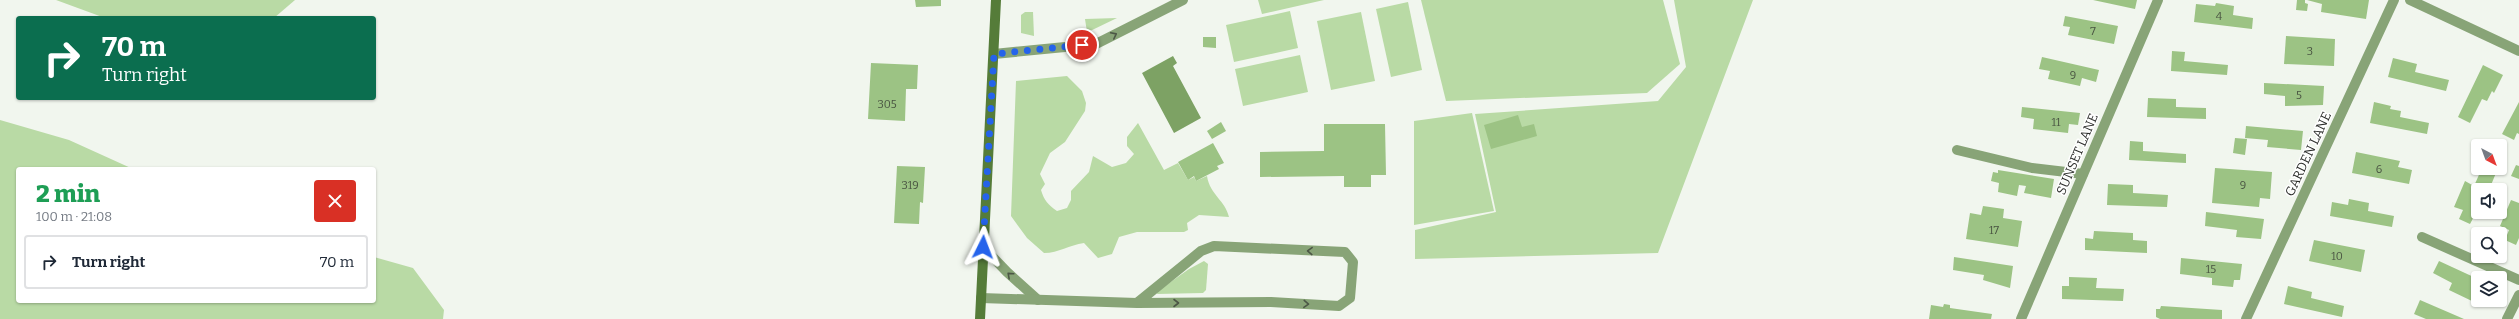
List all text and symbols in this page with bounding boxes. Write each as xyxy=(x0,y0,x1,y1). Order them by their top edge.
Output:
house number: 4 xyxy=(2216,10,2223,23)
house number: 7 xyxy=(2090,25,2096,38)
pin xyxy=(1065,28,1099,62)
text: 70 m xyxy=(102,30,166,63)
icon: right xyxy=(36,32,88,84)
one-way arrow xyxy=(1110,32,1117,40)
icon: arrive xyxy=(1071,34,1093,56)
house number: 3 xyxy=(2307,45,2313,58)
text: Turn right xyxy=(102,64,187,86)
house number: 9 xyxy=(2070,69,2076,82)
house number: 5 xyxy=(2296,89,2302,102)
house number: 305 xyxy=(877,98,897,111)
street label: GARDEN LANE xyxy=(2282,109,2334,199)
street label: SUNSET LANE xyxy=(2053,111,2101,197)
house number: 11 xyxy=(2052,116,2061,129)
north arrow xyxy=(2471,139,2507,175)
map controls xyxy=(2471,139,2507,307)
house number: 6 xyxy=(2376,163,2382,176)
house number: 319 xyxy=(901,179,919,192)
house number: 9 xyxy=(2240,179,2246,192)
text: 2 min xyxy=(36,180,100,208)
button: close xyxy=(314,180,356,222)
button: sound xyxy=(2471,183,2507,219)
text: 100 m · 21:08 xyxy=(36,209,112,224)
house number: 17 xyxy=(1989,224,1999,237)
position arrow xyxy=(962,226,1004,268)
button: search xyxy=(2471,227,2507,263)
one-way arrow xyxy=(1307,246,1313,255)
house number: 10 xyxy=(2331,250,2343,263)
icon: right xyxy=(38,251,60,273)
text: Turn right xyxy=(72,253,145,271)
text: 70 m xyxy=(320,253,354,271)
house number: 15 xyxy=(2206,263,2216,276)
button: layers xyxy=(2471,271,2507,307)
one-way arrow xyxy=(1007,272,1014,279)
one-way arrow xyxy=(1173,299,1179,307)
one-way arrow xyxy=(1303,300,1309,308)

